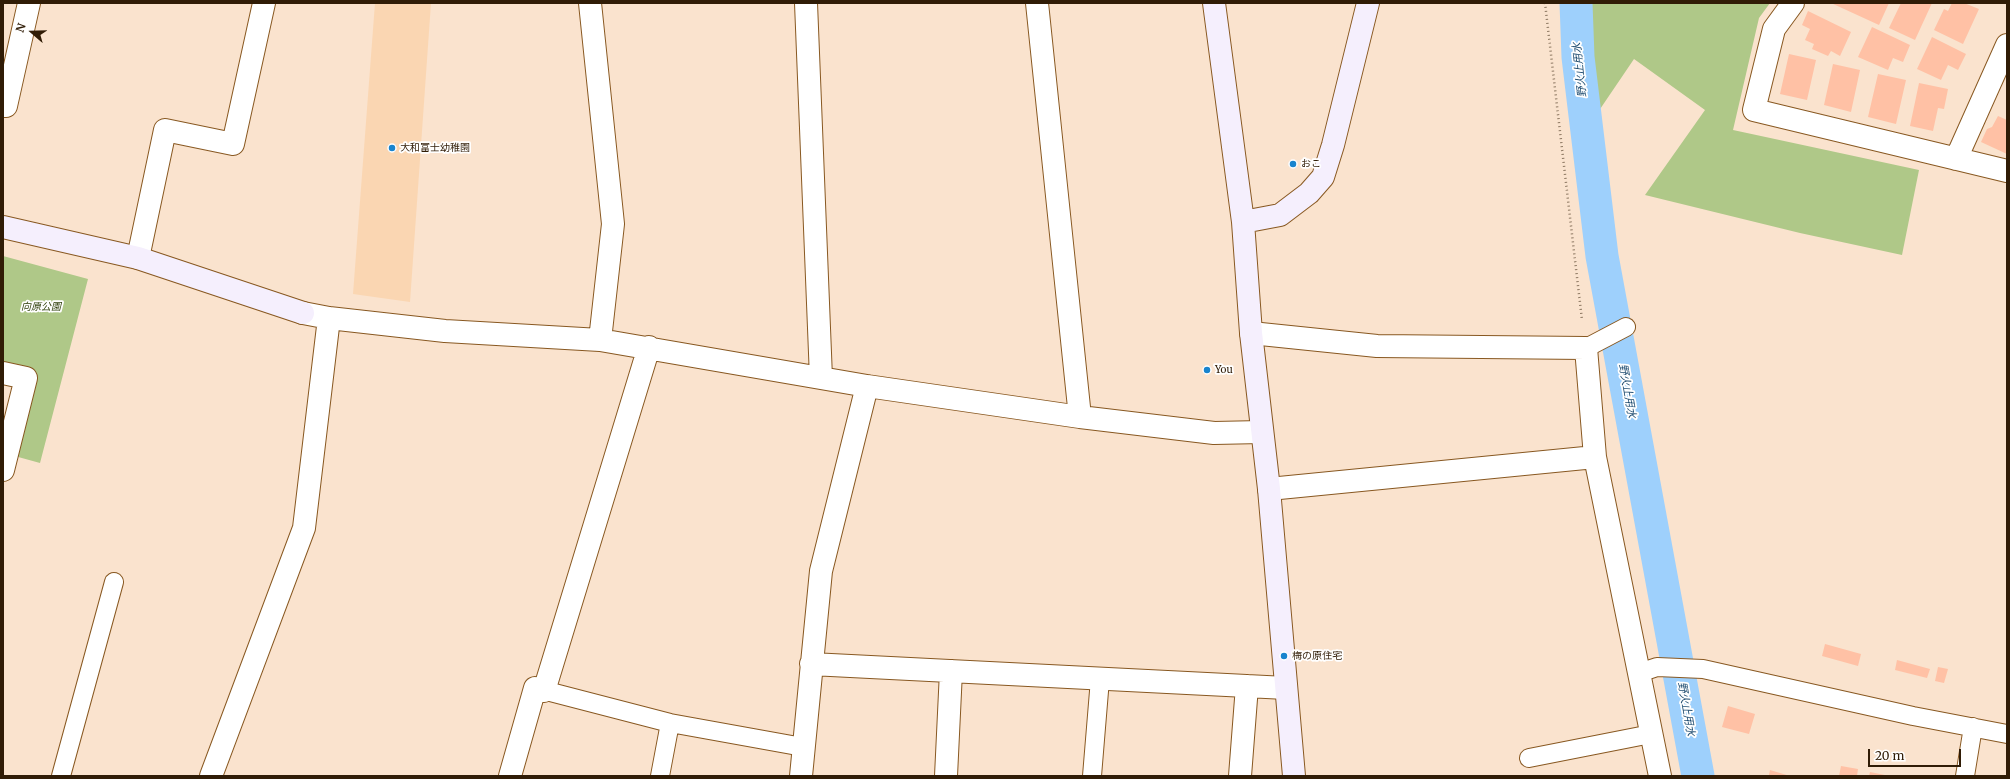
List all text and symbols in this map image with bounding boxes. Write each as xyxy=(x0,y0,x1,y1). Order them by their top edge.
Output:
north arrow xyxy=(12,12,52,52)
text: N xyxy=(13,21,29,34)
water label: 野火止用水 xyxy=(1571,42,1589,98)
place label: 大和富士幼稚園 xyxy=(400,142,470,154)
marker: 大和富士幼稚園 xyxy=(387,143,397,153)
place label: おこ xyxy=(1301,158,1321,170)
marker: おこ xyxy=(1288,159,1298,169)
park label: 向原公園 xyxy=(21,301,61,313)
water label: 野火止用水 xyxy=(1616,363,1638,419)
place label: You xyxy=(1215,364,1233,376)
marker: You xyxy=(1202,365,1212,375)
place label: 梅の原住宅 xyxy=(1292,650,1342,662)
marker: 梅の原住宅 xyxy=(1279,651,1289,661)
water label: 野火止用水 xyxy=(1675,681,1697,737)
scale bar xyxy=(1870,741,1963,767)
text: 20 m xyxy=(1875,748,1904,763)

